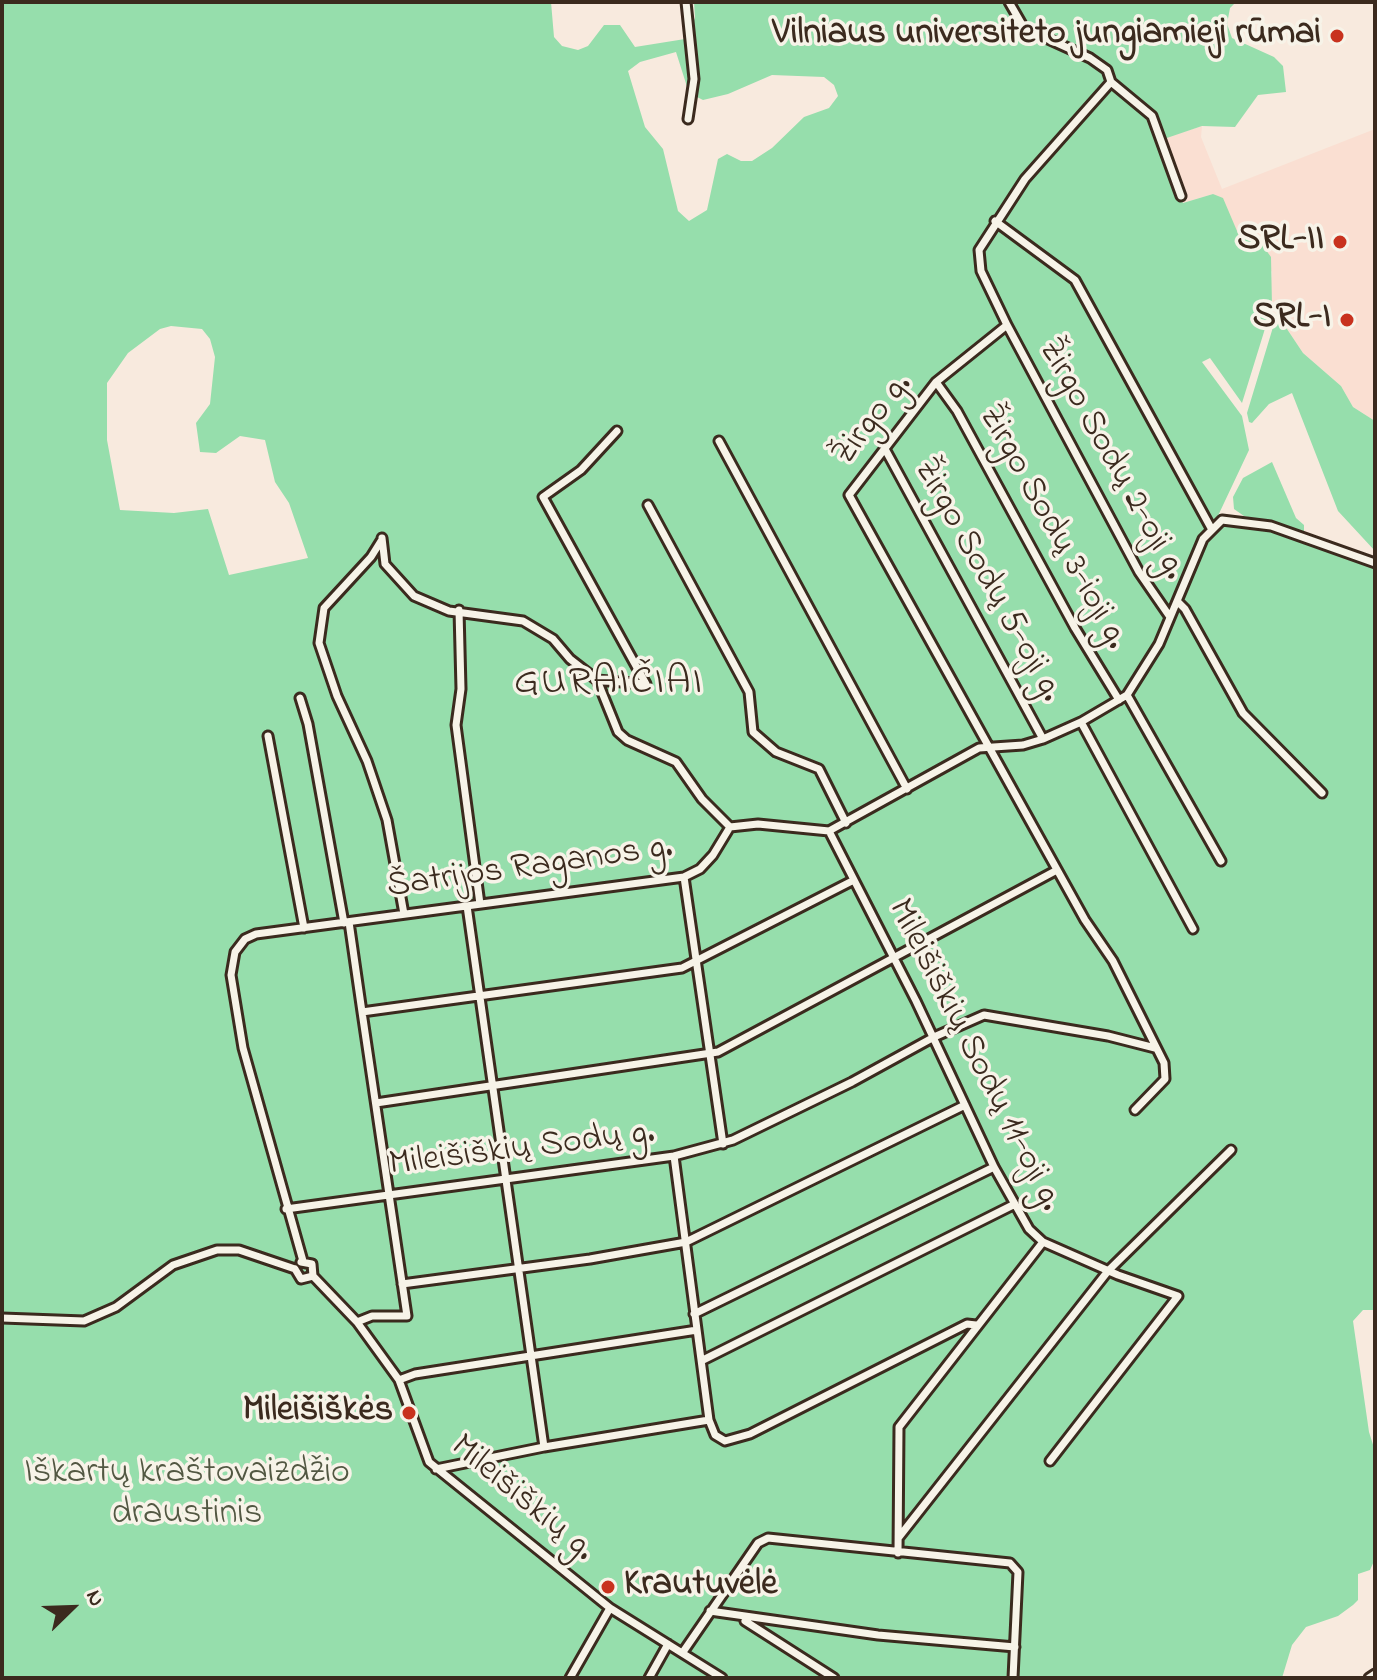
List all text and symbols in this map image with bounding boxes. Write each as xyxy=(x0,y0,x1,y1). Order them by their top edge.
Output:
place label: Vilniaus universiteto jungiamieji rūmai xyxy=(772,14,1321,58)
marker: Vilniaus universiteto jungiamieji rūmai xyxy=(1328,27,1346,45)
place label: SRL-II xyxy=(1237,220,1324,264)
marker: SRL-II xyxy=(1331,233,1349,251)
place label: SRL-I xyxy=(1253,298,1331,342)
marker: SRL-I xyxy=(1338,311,1356,329)
street label: Žirgo Sodų 2-oji g. xyxy=(1026,332,1194,588)
street label: Žirgo g. xyxy=(824,366,924,476)
street label: Žirgo Sodų 3-ioji g. xyxy=(966,398,1136,658)
street label: Žirgo Sodų 5-oji g. xyxy=(901,452,1071,710)
district label: GURAIČIAI xyxy=(514,661,704,709)
street label: Šatrijos Raganos g. xyxy=(384,828,676,910)
street label: Mileišiškių Sodų 11-oji g. xyxy=(876,893,1070,1219)
street label: Mileišiškių Sodų g. xyxy=(387,1113,657,1189)
place label: Mileišiškės xyxy=(243,1391,393,1435)
marker: Mileišiškės xyxy=(400,1404,418,1422)
street label: Mileišiškių g. xyxy=(440,1427,602,1573)
park label: Iškartų kraštovaizdžio draustinis xyxy=(24,1453,350,1538)
place label: Krautuvėlė xyxy=(624,1565,777,1609)
north arrow xyxy=(32,1568,112,1648)
marker: Krautuvėlė xyxy=(599,1578,617,1596)
text: N xyxy=(76,1586,112,1612)

